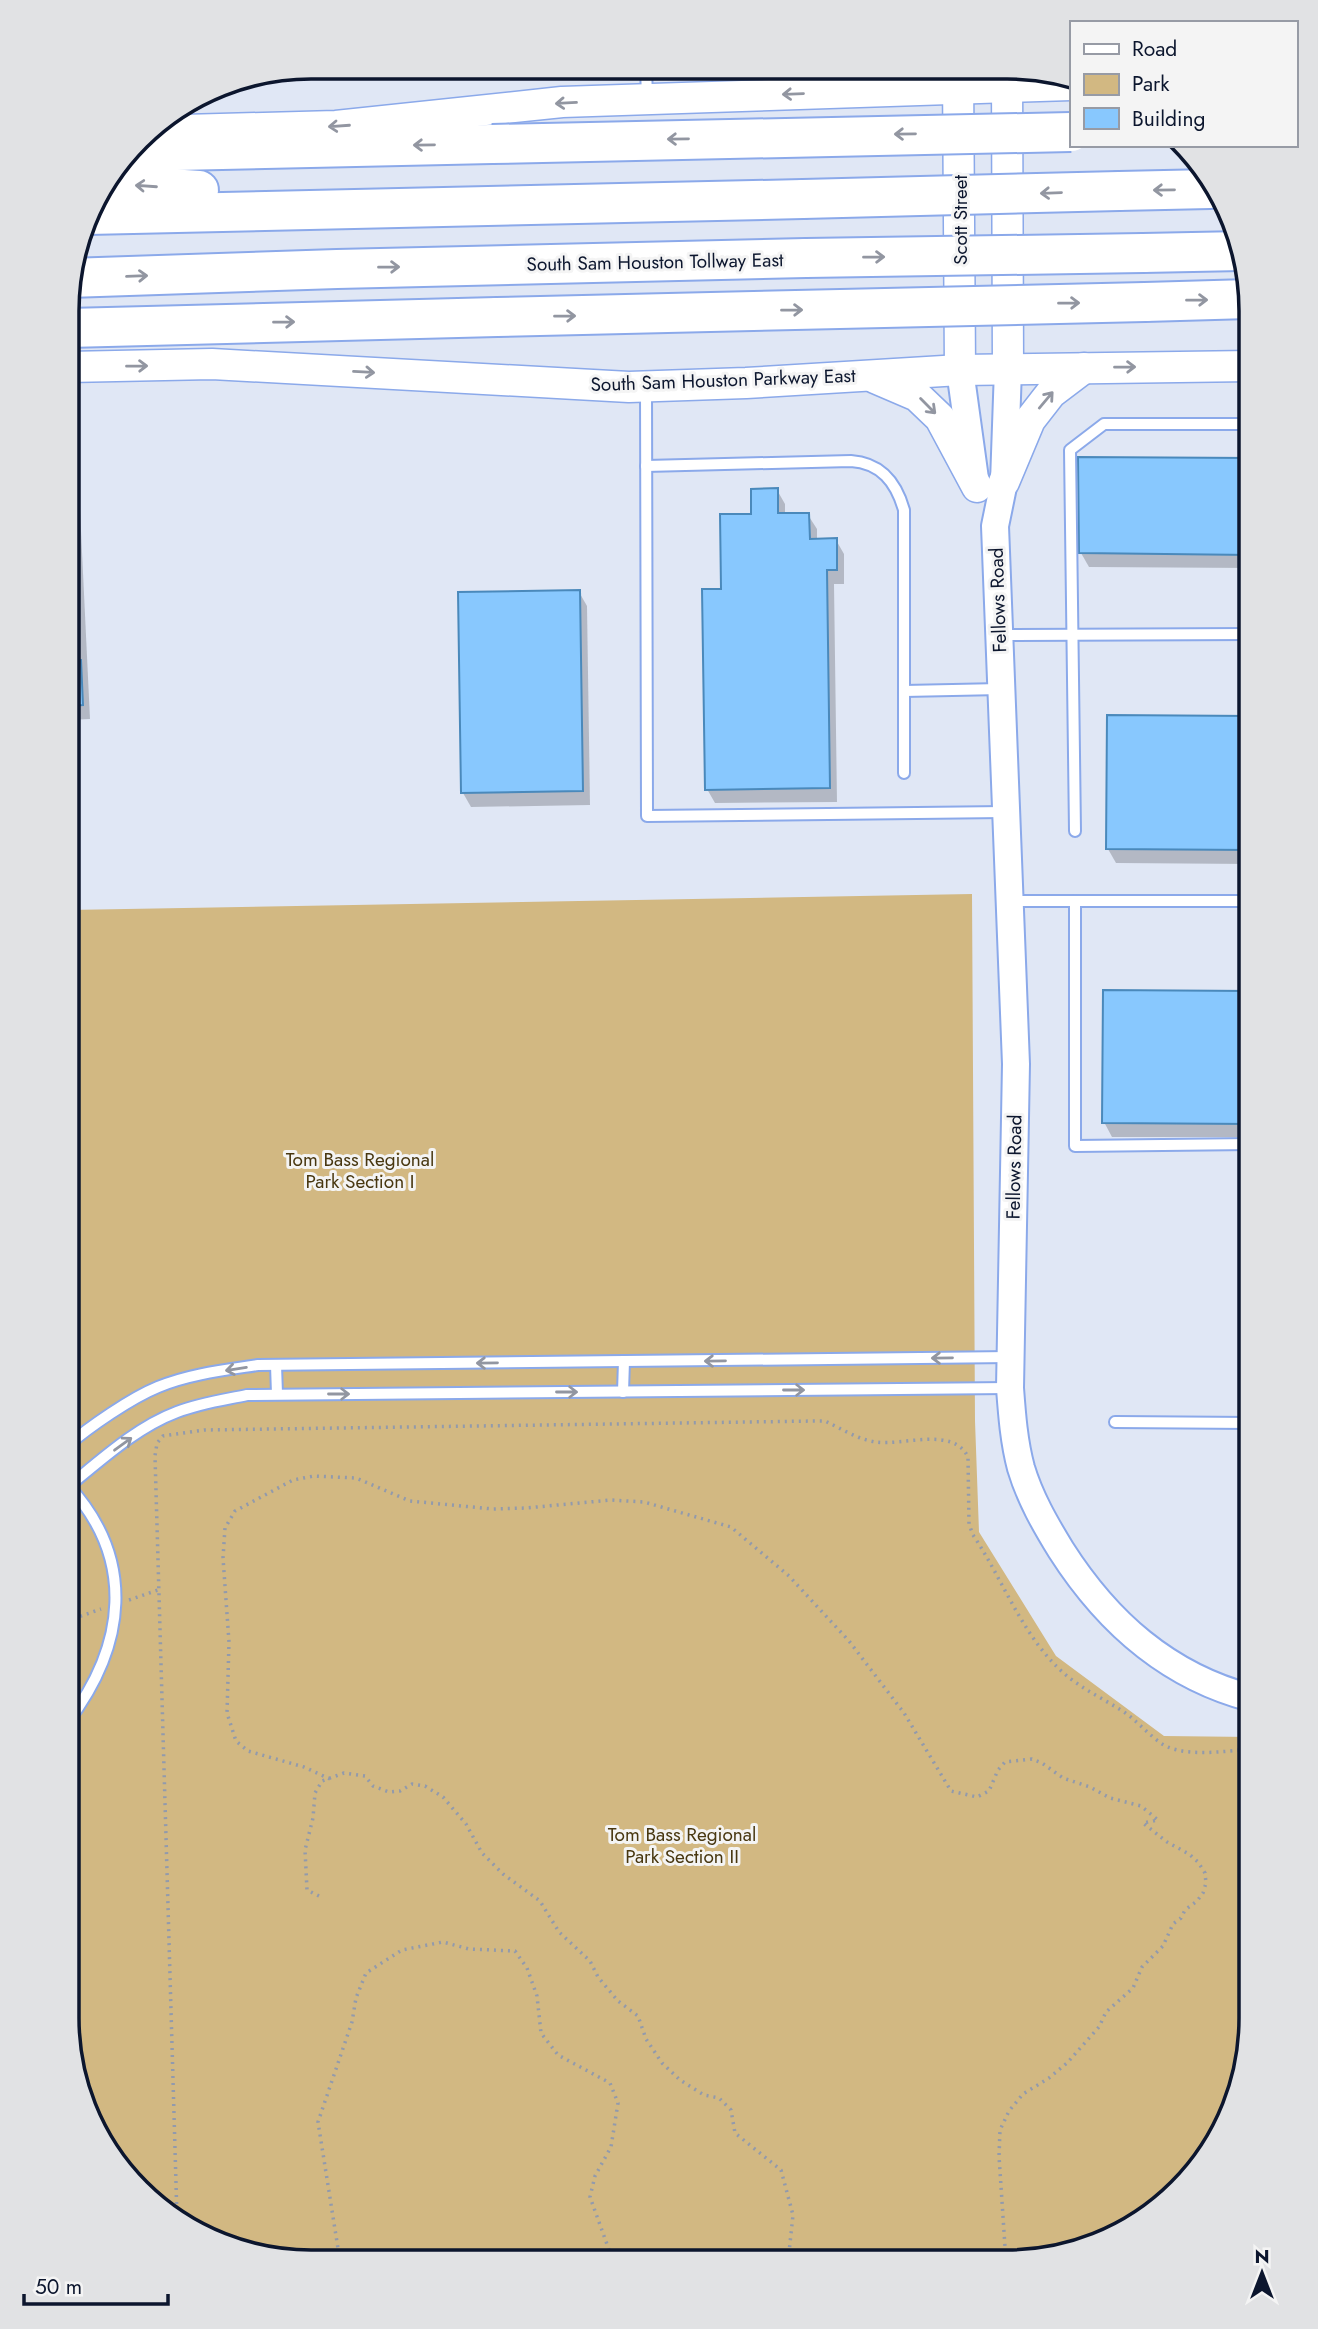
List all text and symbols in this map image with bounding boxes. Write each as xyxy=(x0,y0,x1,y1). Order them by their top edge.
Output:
legend xyxy=(1070,21,1297,147)
text: Road xyxy=(1132,34,1177,64)
text: Park xyxy=(1132,69,1170,99)
one-way arrow xyxy=(782,87,805,100)
one-way arrow xyxy=(555,96,578,109)
text: Building xyxy=(1132,104,1205,134)
one-way arrow xyxy=(329,120,351,133)
one-way arrow xyxy=(894,127,917,141)
one-way arrow xyxy=(666,132,689,146)
one-way arrow xyxy=(413,139,436,152)
street label: Scott Street xyxy=(947,175,974,265)
one-way arrow xyxy=(135,180,158,193)
one-way arrow xyxy=(1153,183,1176,197)
one-way arrow xyxy=(1040,186,1063,200)
street label: South Sam Houston Tollway East xyxy=(526,246,784,278)
one-way arrow xyxy=(862,250,885,264)
one-way arrow xyxy=(377,261,400,274)
one-way arrow xyxy=(125,269,148,282)
one-way arrow xyxy=(1186,294,1209,307)
one-way arrow xyxy=(1057,297,1080,310)
one-way arrow xyxy=(781,303,804,317)
one-way arrow xyxy=(553,309,576,322)
one-way arrow xyxy=(272,316,295,329)
one-way arrow xyxy=(125,359,148,372)
one-way arrow xyxy=(1114,361,1137,374)
street label: South Sam Houston Parkway East xyxy=(590,362,856,398)
one-way arrow xyxy=(352,366,375,379)
one-way arrow xyxy=(1037,391,1053,409)
one-way arrow xyxy=(919,398,936,415)
street label: Fellows Road xyxy=(983,547,1013,653)
street label: Fellows Road xyxy=(1000,1114,1028,1220)
park label: Tom Bass Regional Park Section I xyxy=(286,1146,434,1195)
one-way arrow xyxy=(931,1351,954,1365)
one-way arrow xyxy=(704,1354,727,1367)
one-way arrow xyxy=(476,1356,499,1370)
one-way arrow xyxy=(225,1363,248,1376)
one-way arrow xyxy=(782,1383,805,1397)
one-way arrow xyxy=(555,1385,578,1399)
one-way arrow xyxy=(327,1387,350,1401)
one-way arrow xyxy=(113,1437,132,1451)
park label: Tom Bass Regional Park Section II xyxy=(608,1821,756,1870)
north arrow xyxy=(1227,2238,1297,2308)
text: N xyxy=(1254,2243,1270,2270)
scale bar xyxy=(24,2262,168,2306)
text: 50 m xyxy=(35,2272,82,2302)

